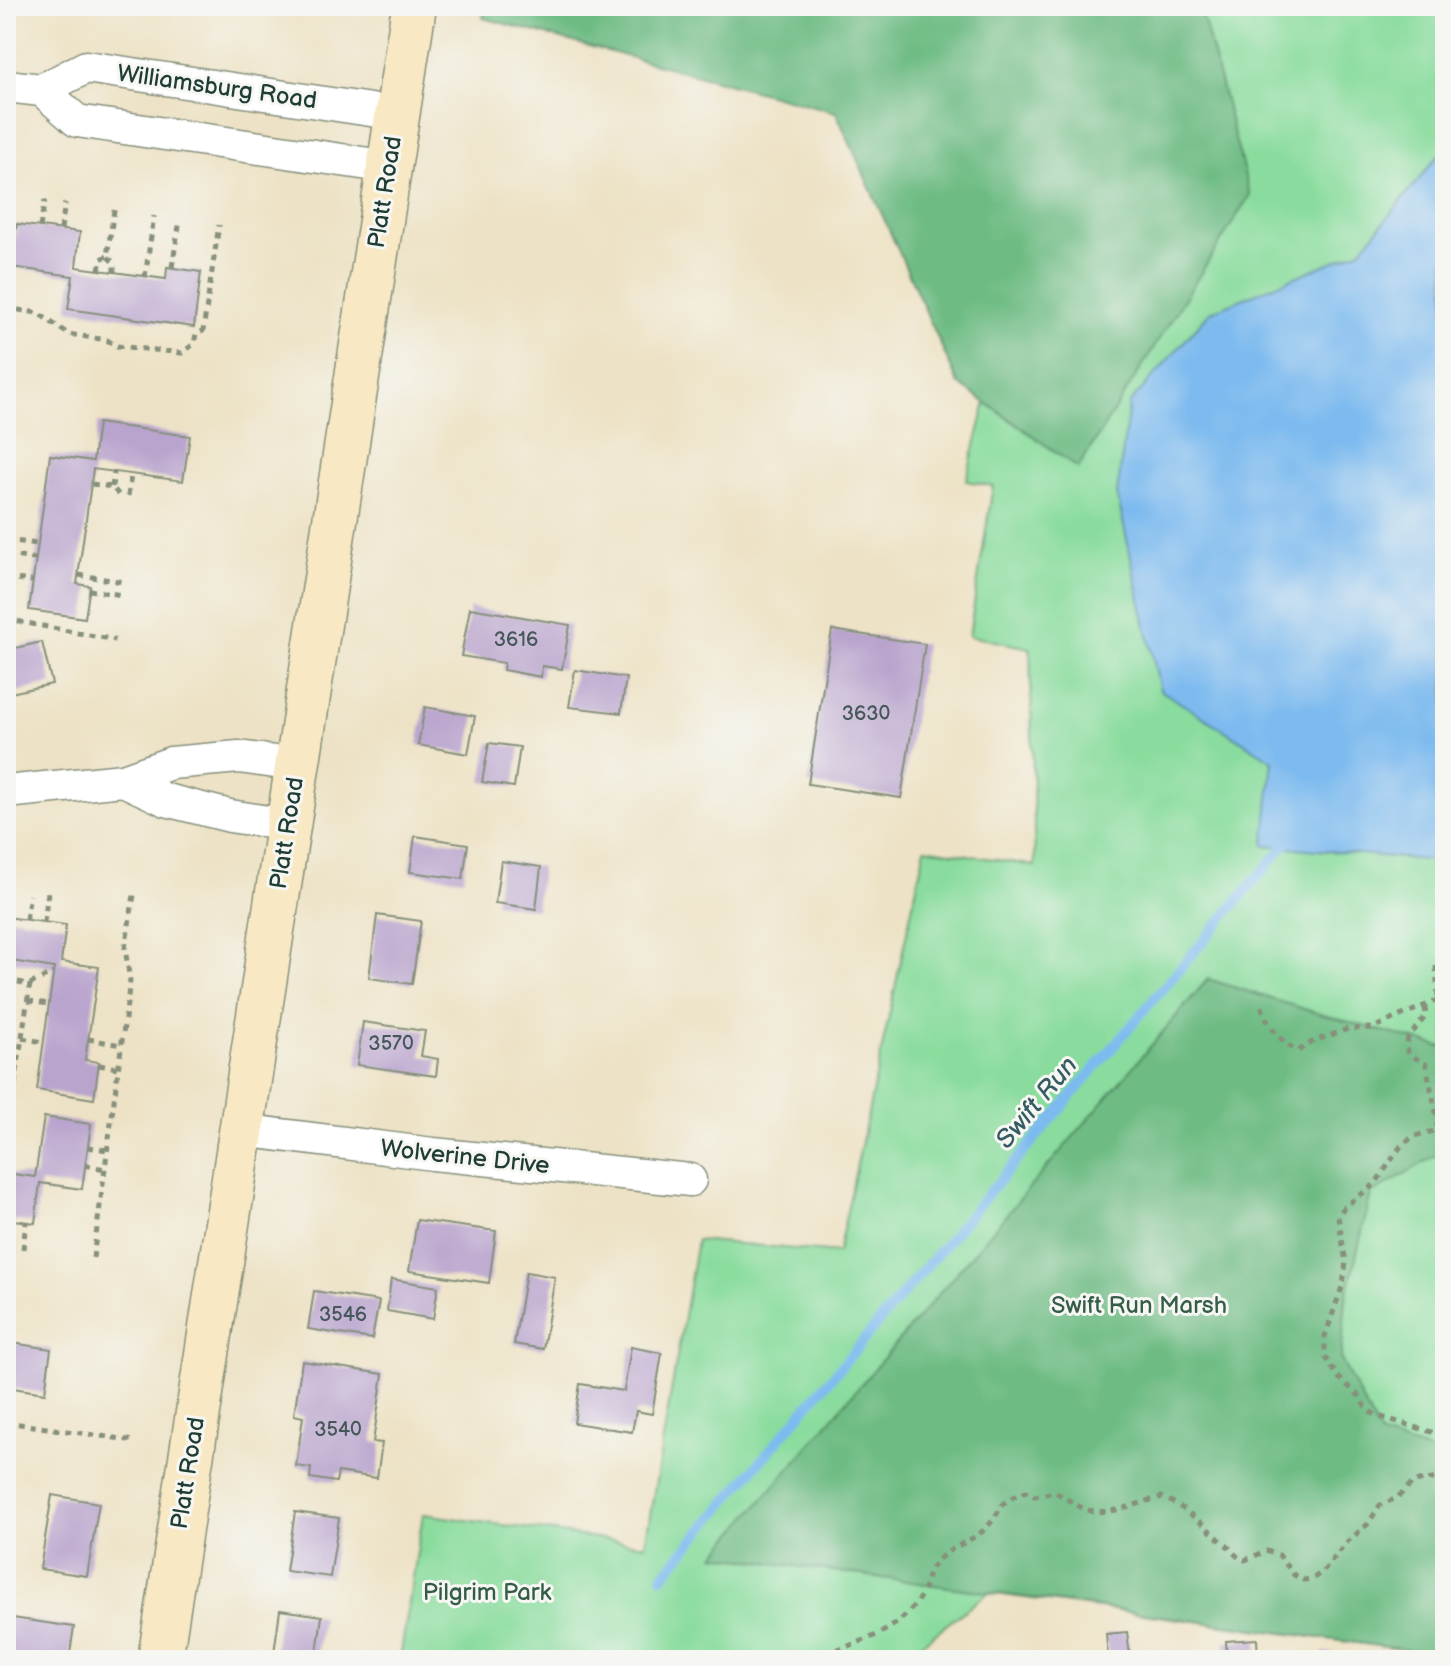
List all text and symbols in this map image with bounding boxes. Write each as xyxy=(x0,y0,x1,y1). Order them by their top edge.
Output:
street label: Williamsburg Road xyxy=(115,59,319,115)
street label: Platt Road xyxy=(362,134,408,250)
house number: 3616 xyxy=(494,628,538,652)
house number: 3630 xyxy=(842,702,890,726)
street label: Platt Road xyxy=(264,775,310,891)
house number: 3570 xyxy=(368,1032,414,1056)
water label: Swift Run xyxy=(990,1051,1084,1155)
street label: Wolverine Drive xyxy=(379,1134,551,1180)
park label: Swift Run Marsh xyxy=(1051,1291,1227,1320)
house number: 3546 xyxy=(319,1303,367,1327)
street label: Platt Road xyxy=(165,1415,211,1531)
house number: 3540 xyxy=(314,1418,362,1442)
park label: Pilgrim Park xyxy=(423,1578,551,1607)

